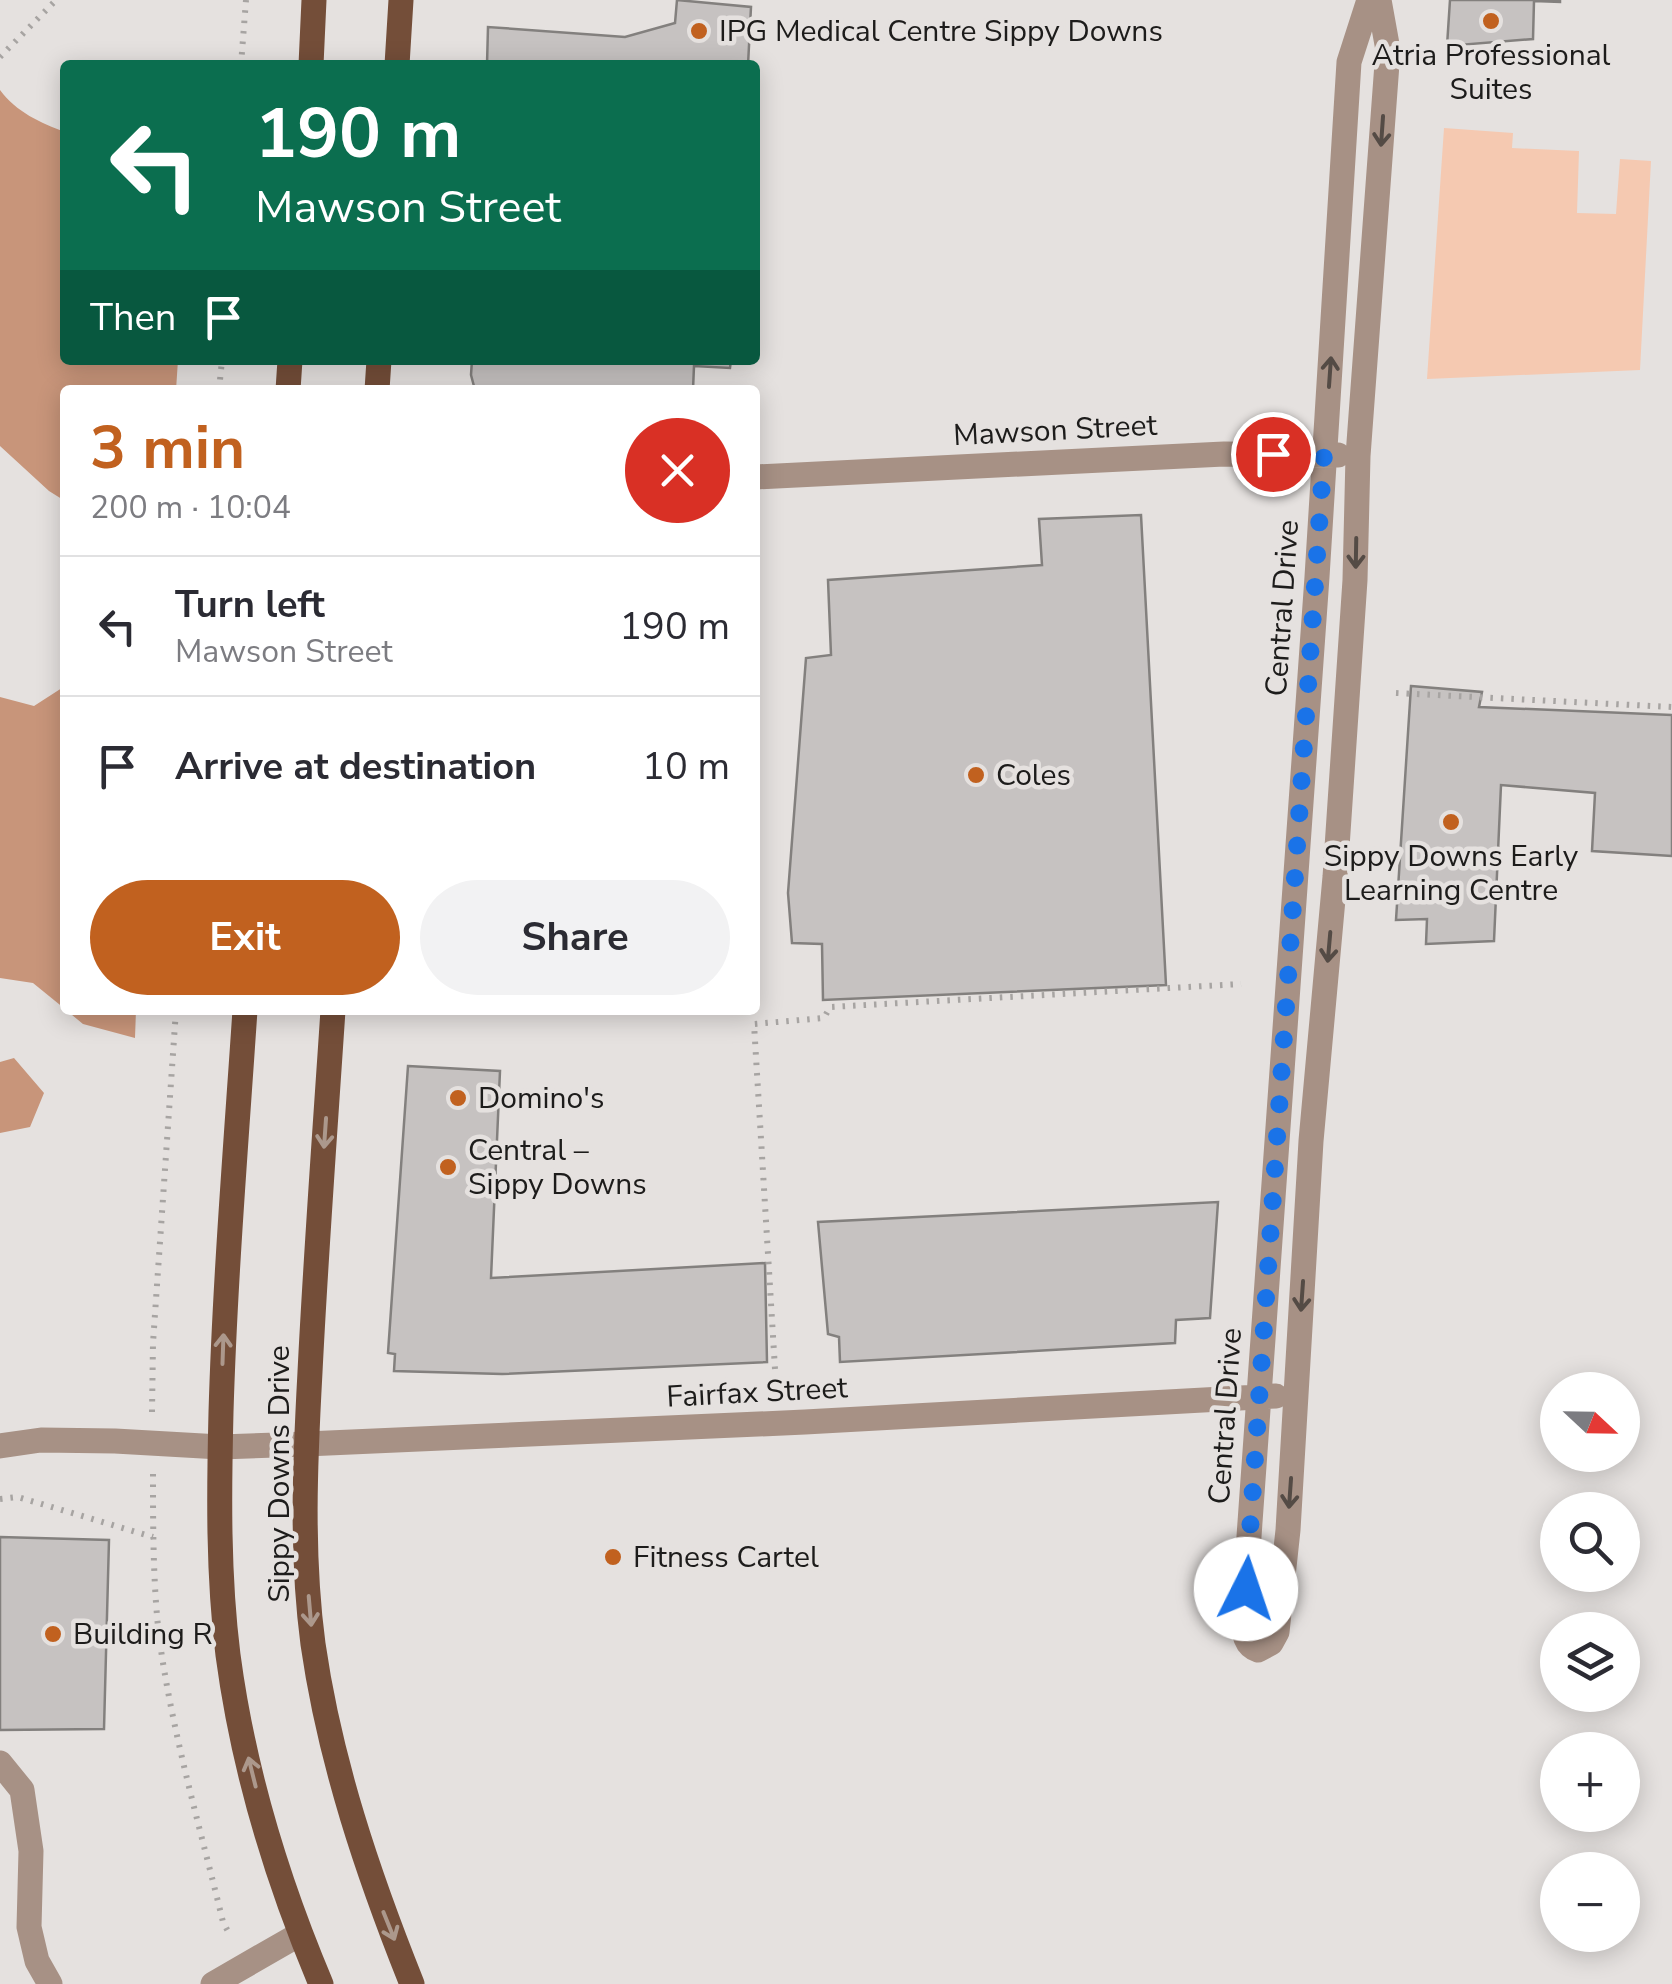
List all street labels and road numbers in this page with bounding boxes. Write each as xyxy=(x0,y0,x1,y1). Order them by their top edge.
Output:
street label: Mawson Street xyxy=(952,405,1158,456)
street label: Central Drive xyxy=(1256,518,1309,698)
street label: Central Drive xyxy=(1199,1326,1252,1506)
street label: Sippy Downs Drive xyxy=(259,1345,300,1603)
street label: Fairfax Street xyxy=(665,1367,849,1418)

